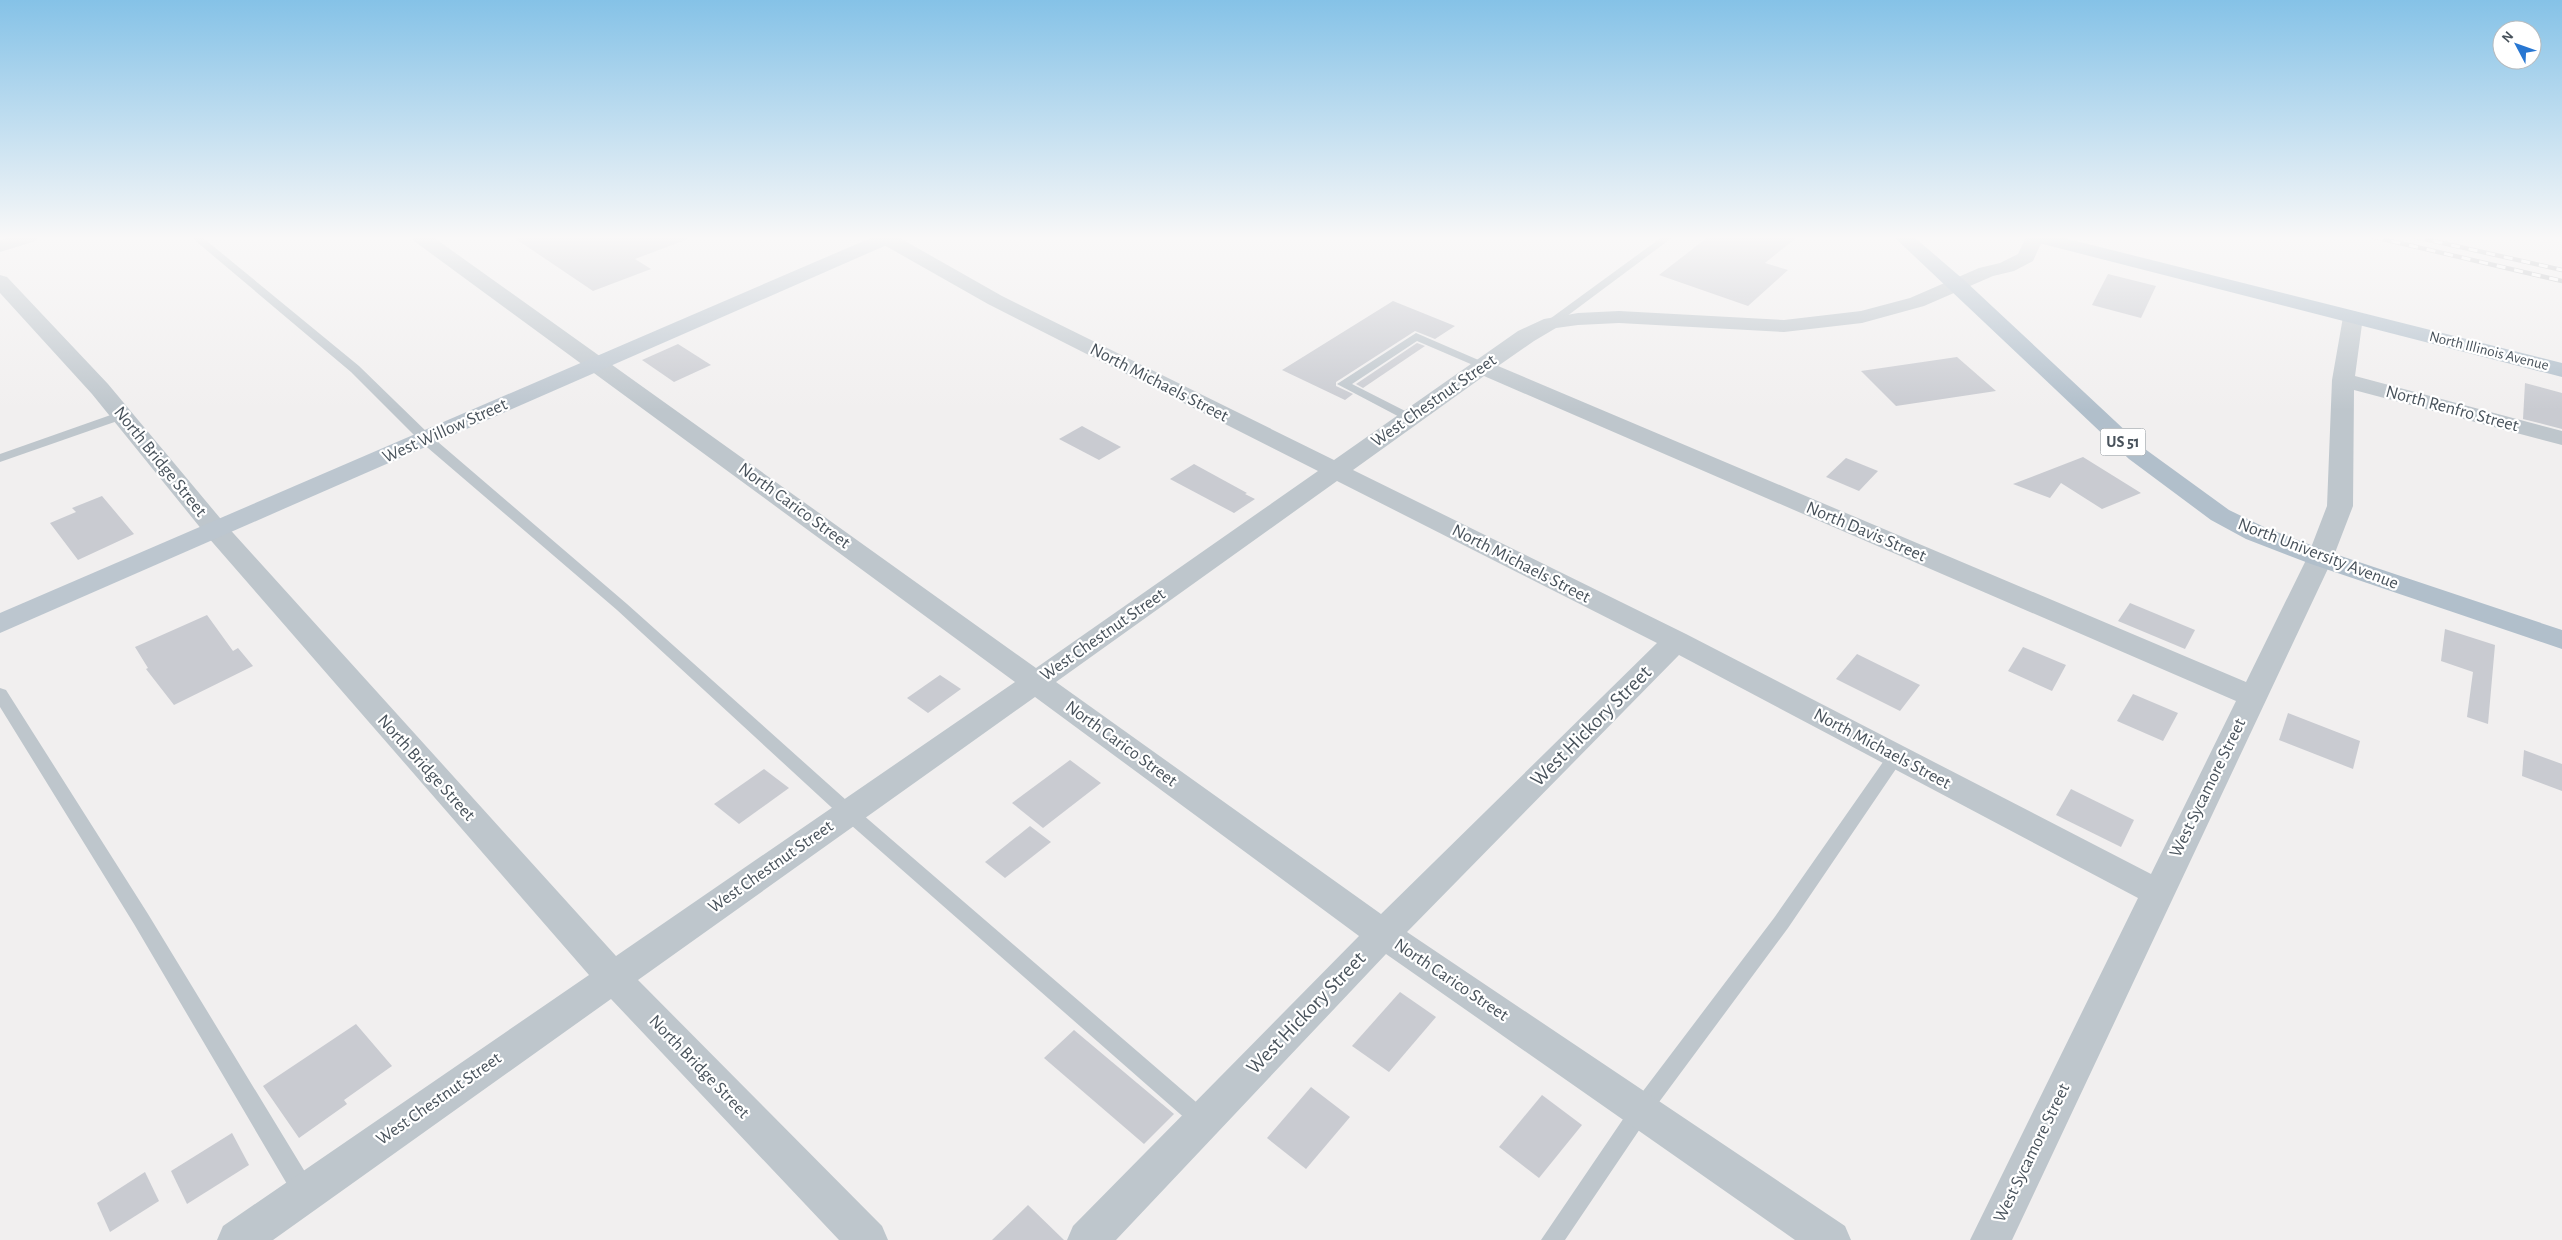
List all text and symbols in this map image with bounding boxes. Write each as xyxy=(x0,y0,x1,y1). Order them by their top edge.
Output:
north arrow xyxy=(2492,20,2542,70)
text: N xyxy=(2499,29,2516,45)
street label: North Illinois Avenue xyxy=(2428,329,2550,373)
street label: North Michaels Street xyxy=(1087,340,1231,426)
street label: West Chestnut Street xyxy=(1368,351,1500,451)
street label: North Renfro Street xyxy=(2384,383,2521,435)
street label: West Willow Street xyxy=(380,395,510,467)
street label: North Bridge Street xyxy=(110,404,210,521)
road number: US 51 xyxy=(2100,428,2146,456)
street label: North Carico Street xyxy=(735,460,853,553)
street label: North Davis Street xyxy=(1803,499,1929,565)
street label: North University Avenue xyxy=(2235,515,2401,593)
street label: North Michaels Street xyxy=(1449,521,1593,607)
street label: West Chestnut Street xyxy=(1037,585,1169,685)
street label: West Hickory Street xyxy=(1527,661,1656,790)
street label: North Carico Street xyxy=(1062,698,1180,791)
street label: North Michaels Street xyxy=(1811,705,1954,793)
street label: North Bridge Street xyxy=(374,711,478,825)
street label: West Sycamore Street xyxy=(2167,716,2249,860)
street label: West Chestnut Street xyxy=(705,817,837,917)
street label: North Carico Street xyxy=(1391,935,1511,1025)
street label: West Hickory Street xyxy=(1242,948,1370,1078)
street label: North Bridge Street xyxy=(645,1012,753,1122)
street label: West Chestnut Street xyxy=(373,1049,505,1149)
street label: West Sycamore Street xyxy=(1991,1081,2073,1225)

